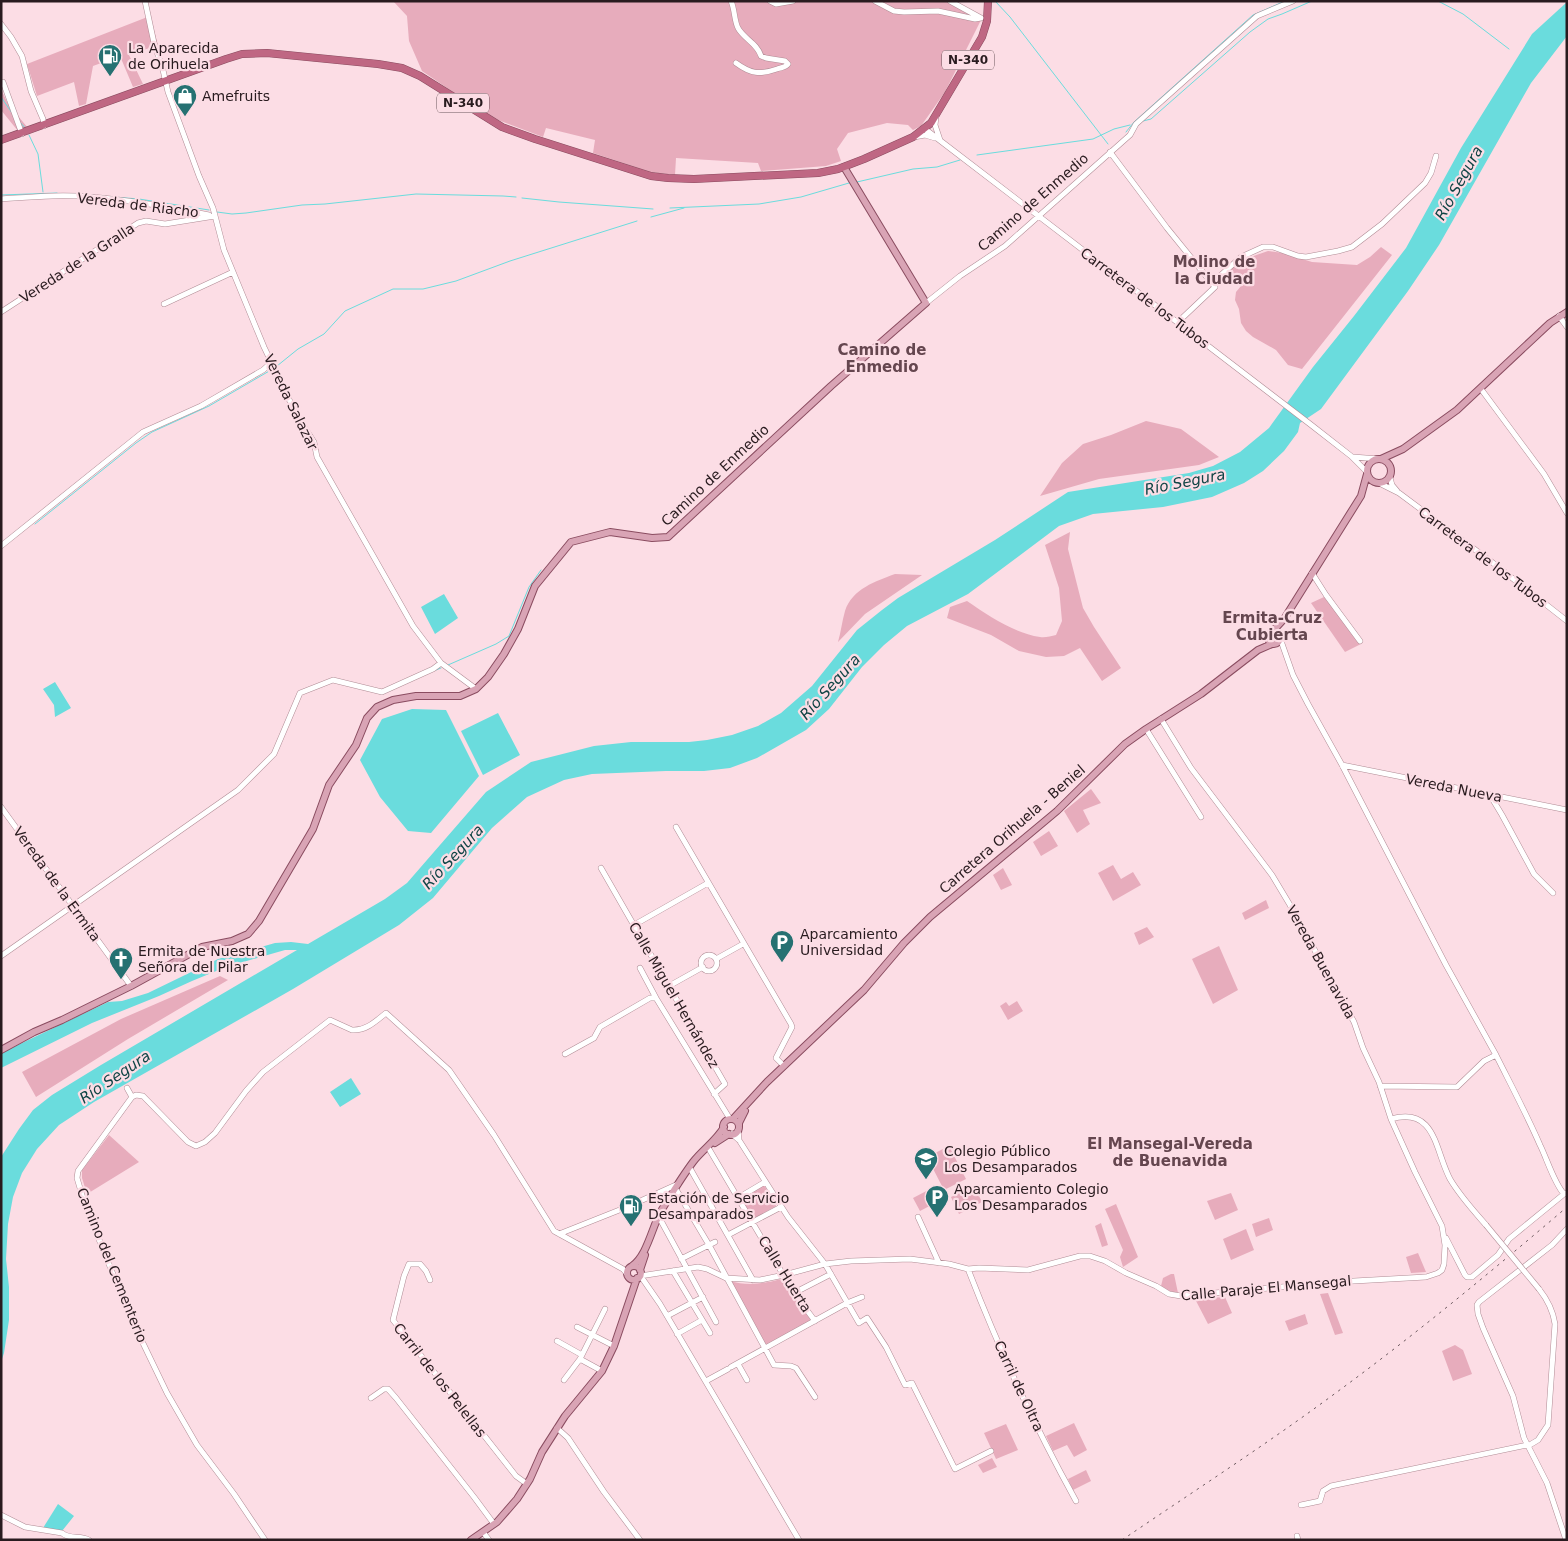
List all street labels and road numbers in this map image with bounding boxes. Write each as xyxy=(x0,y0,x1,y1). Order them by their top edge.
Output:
road number: N-340 xyxy=(942,50,994,70)
road number: N-340 xyxy=(437,94,489,112)
street label: Camino de Enmedio xyxy=(975,150,1091,254)
street label: Vereda de Riacho xyxy=(76,190,200,220)
street label: Vereda de la Gralla xyxy=(17,220,137,306)
street label: Carretera de los Tubos xyxy=(1077,244,1213,352)
street label: Vereda Salazar xyxy=(261,351,321,453)
street label: Camino de Enmedio xyxy=(658,421,772,529)
street label: Carretera de los Tubos xyxy=(1415,503,1551,611)
street label: Carretera Orihuela - Beniel xyxy=(936,761,1088,897)
street label: Vereda Nueva xyxy=(1404,771,1504,805)
street label: Vereda de la Ermita xyxy=(10,824,104,944)
street label: Vereda Buenavida xyxy=(1283,902,1359,1022)
street label: Calle Miguel Hernández xyxy=(626,919,722,1071)
street label: Camino del Cementerio xyxy=(74,1185,150,1345)
street label: Calle Huerta xyxy=(755,1233,815,1315)
street label: Calle Paraje El Mansegal xyxy=(1180,1273,1352,1303)
street label: Carril de los Pelellas xyxy=(390,1320,490,1440)
street label: Carril de Oltra xyxy=(991,1338,1047,1434)

